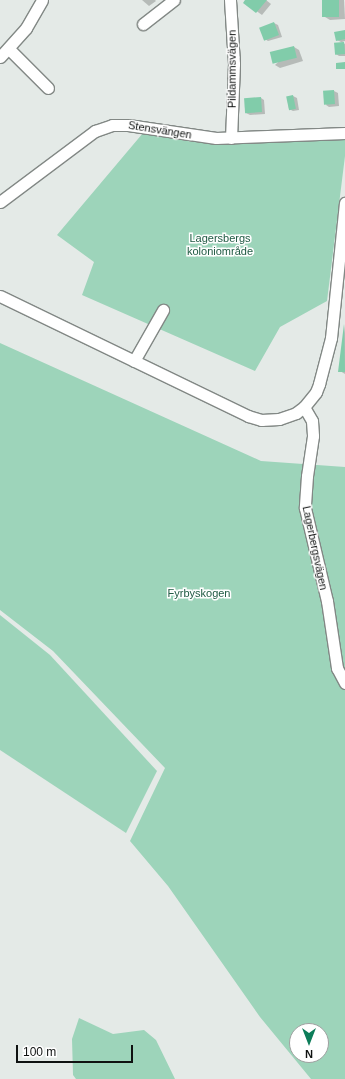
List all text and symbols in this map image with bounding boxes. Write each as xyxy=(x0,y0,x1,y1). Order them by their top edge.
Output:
street label: Pildammsvägen xyxy=(225,30,239,108)
street label: Stensvängen xyxy=(127,118,193,142)
park label: Lagersbergs koloniområde xyxy=(187,232,253,258)
street label: Lagerbergsvägen xyxy=(300,505,330,591)
park label: Fyrbyskogen xyxy=(168,586,230,600)
north arrow xyxy=(289,1023,329,1063)
scale bar xyxy=(18,1037,135,1063)
text: 100 m xyxy=(23,1045,56,1059)
text: N xyxy=(305,1048,313,1060)

